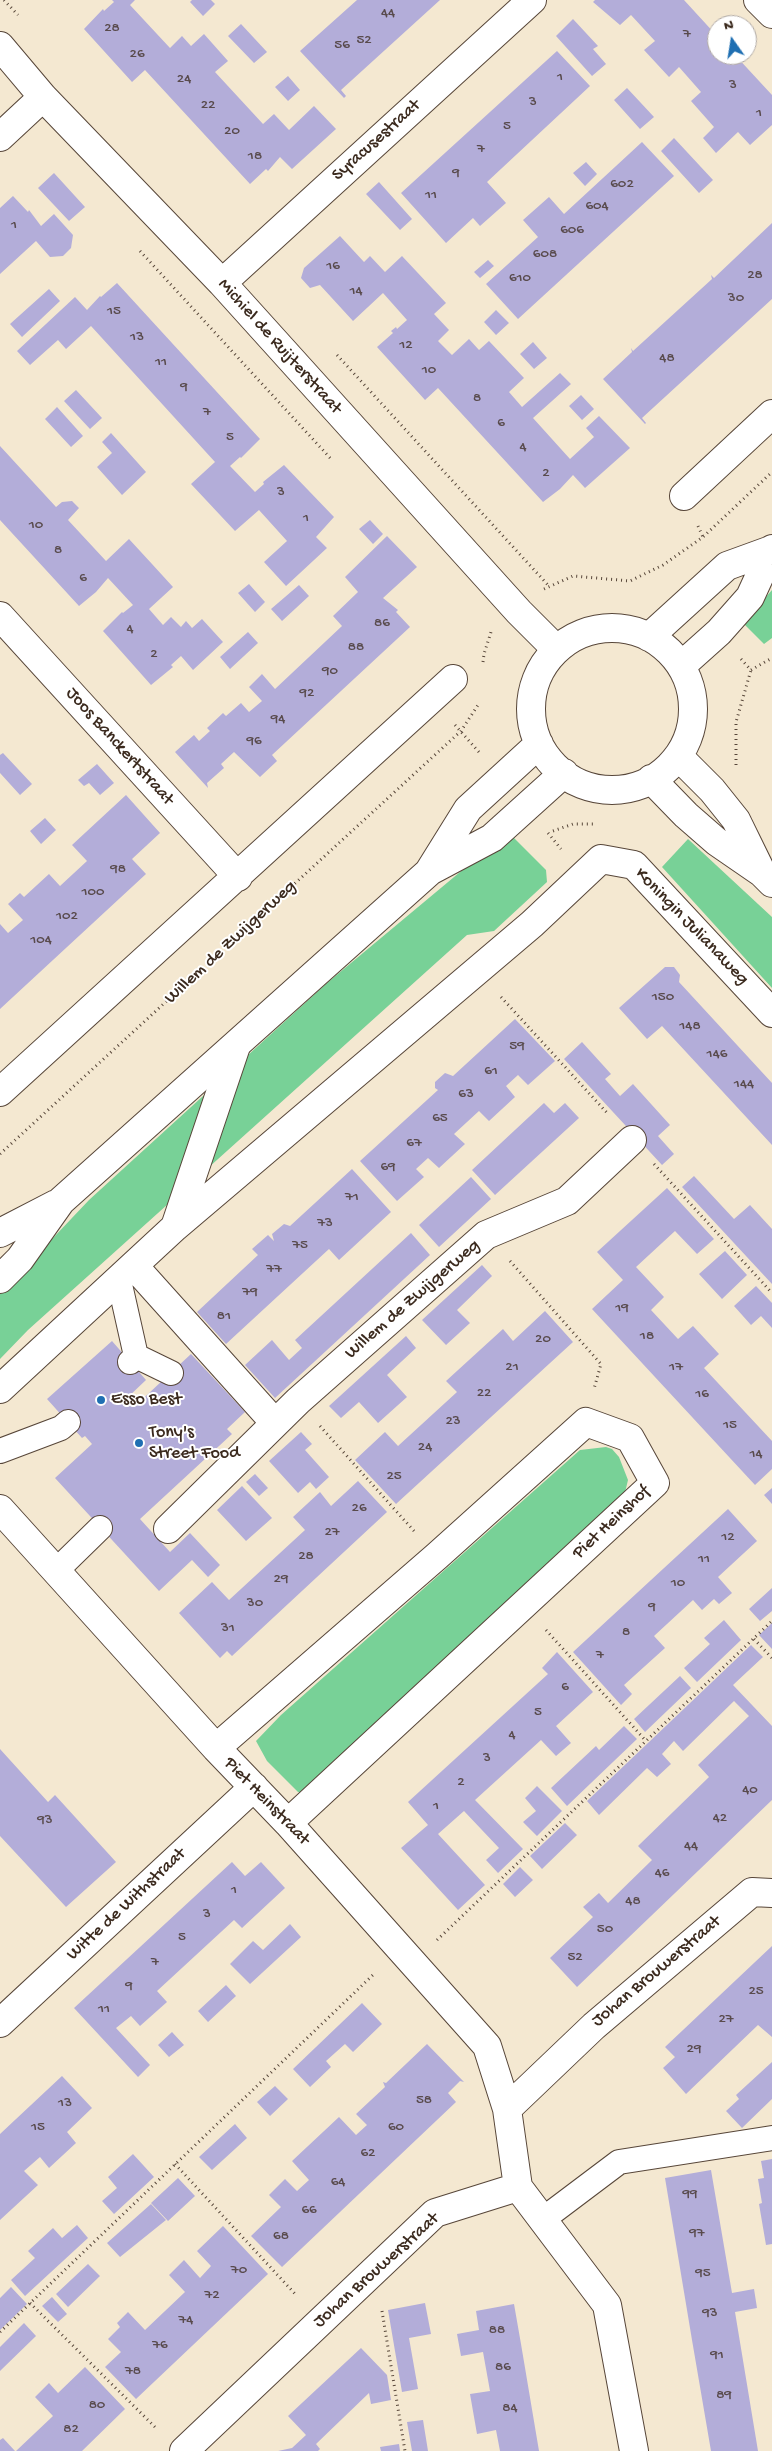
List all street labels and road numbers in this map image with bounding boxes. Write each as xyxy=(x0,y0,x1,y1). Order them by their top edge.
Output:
street label: Syracusestraat xyxy=(328,96,426,186)
street label: Michiel de Ruijterstraat xyxy=(212,275,346,419)
street label: Joos Banckertstraat xyxy=(60,683,178,811)
street label: Koningin Julianaweg xyxy=(629,864,753,990)
street label: Willem de Zwijgerweg xyxy=(161,877,301,1009)
street label: Willem de Zwijgerweg xyxy=(341,1236,485,1364)
street label: Piet Heinshof xyxy=(569,1482,655,1564)
street label: Piet Heinstraat xyxy=(218,1753,314,1851)
street label: Witte de Withstraat xyxy=(63,1844,191,1966)
street label: Johan Brouwerstraat xyxy=(588,1912,726,2032)
street label: Johan Brouwerstraat xyxy=(310,2209,444,2333)

